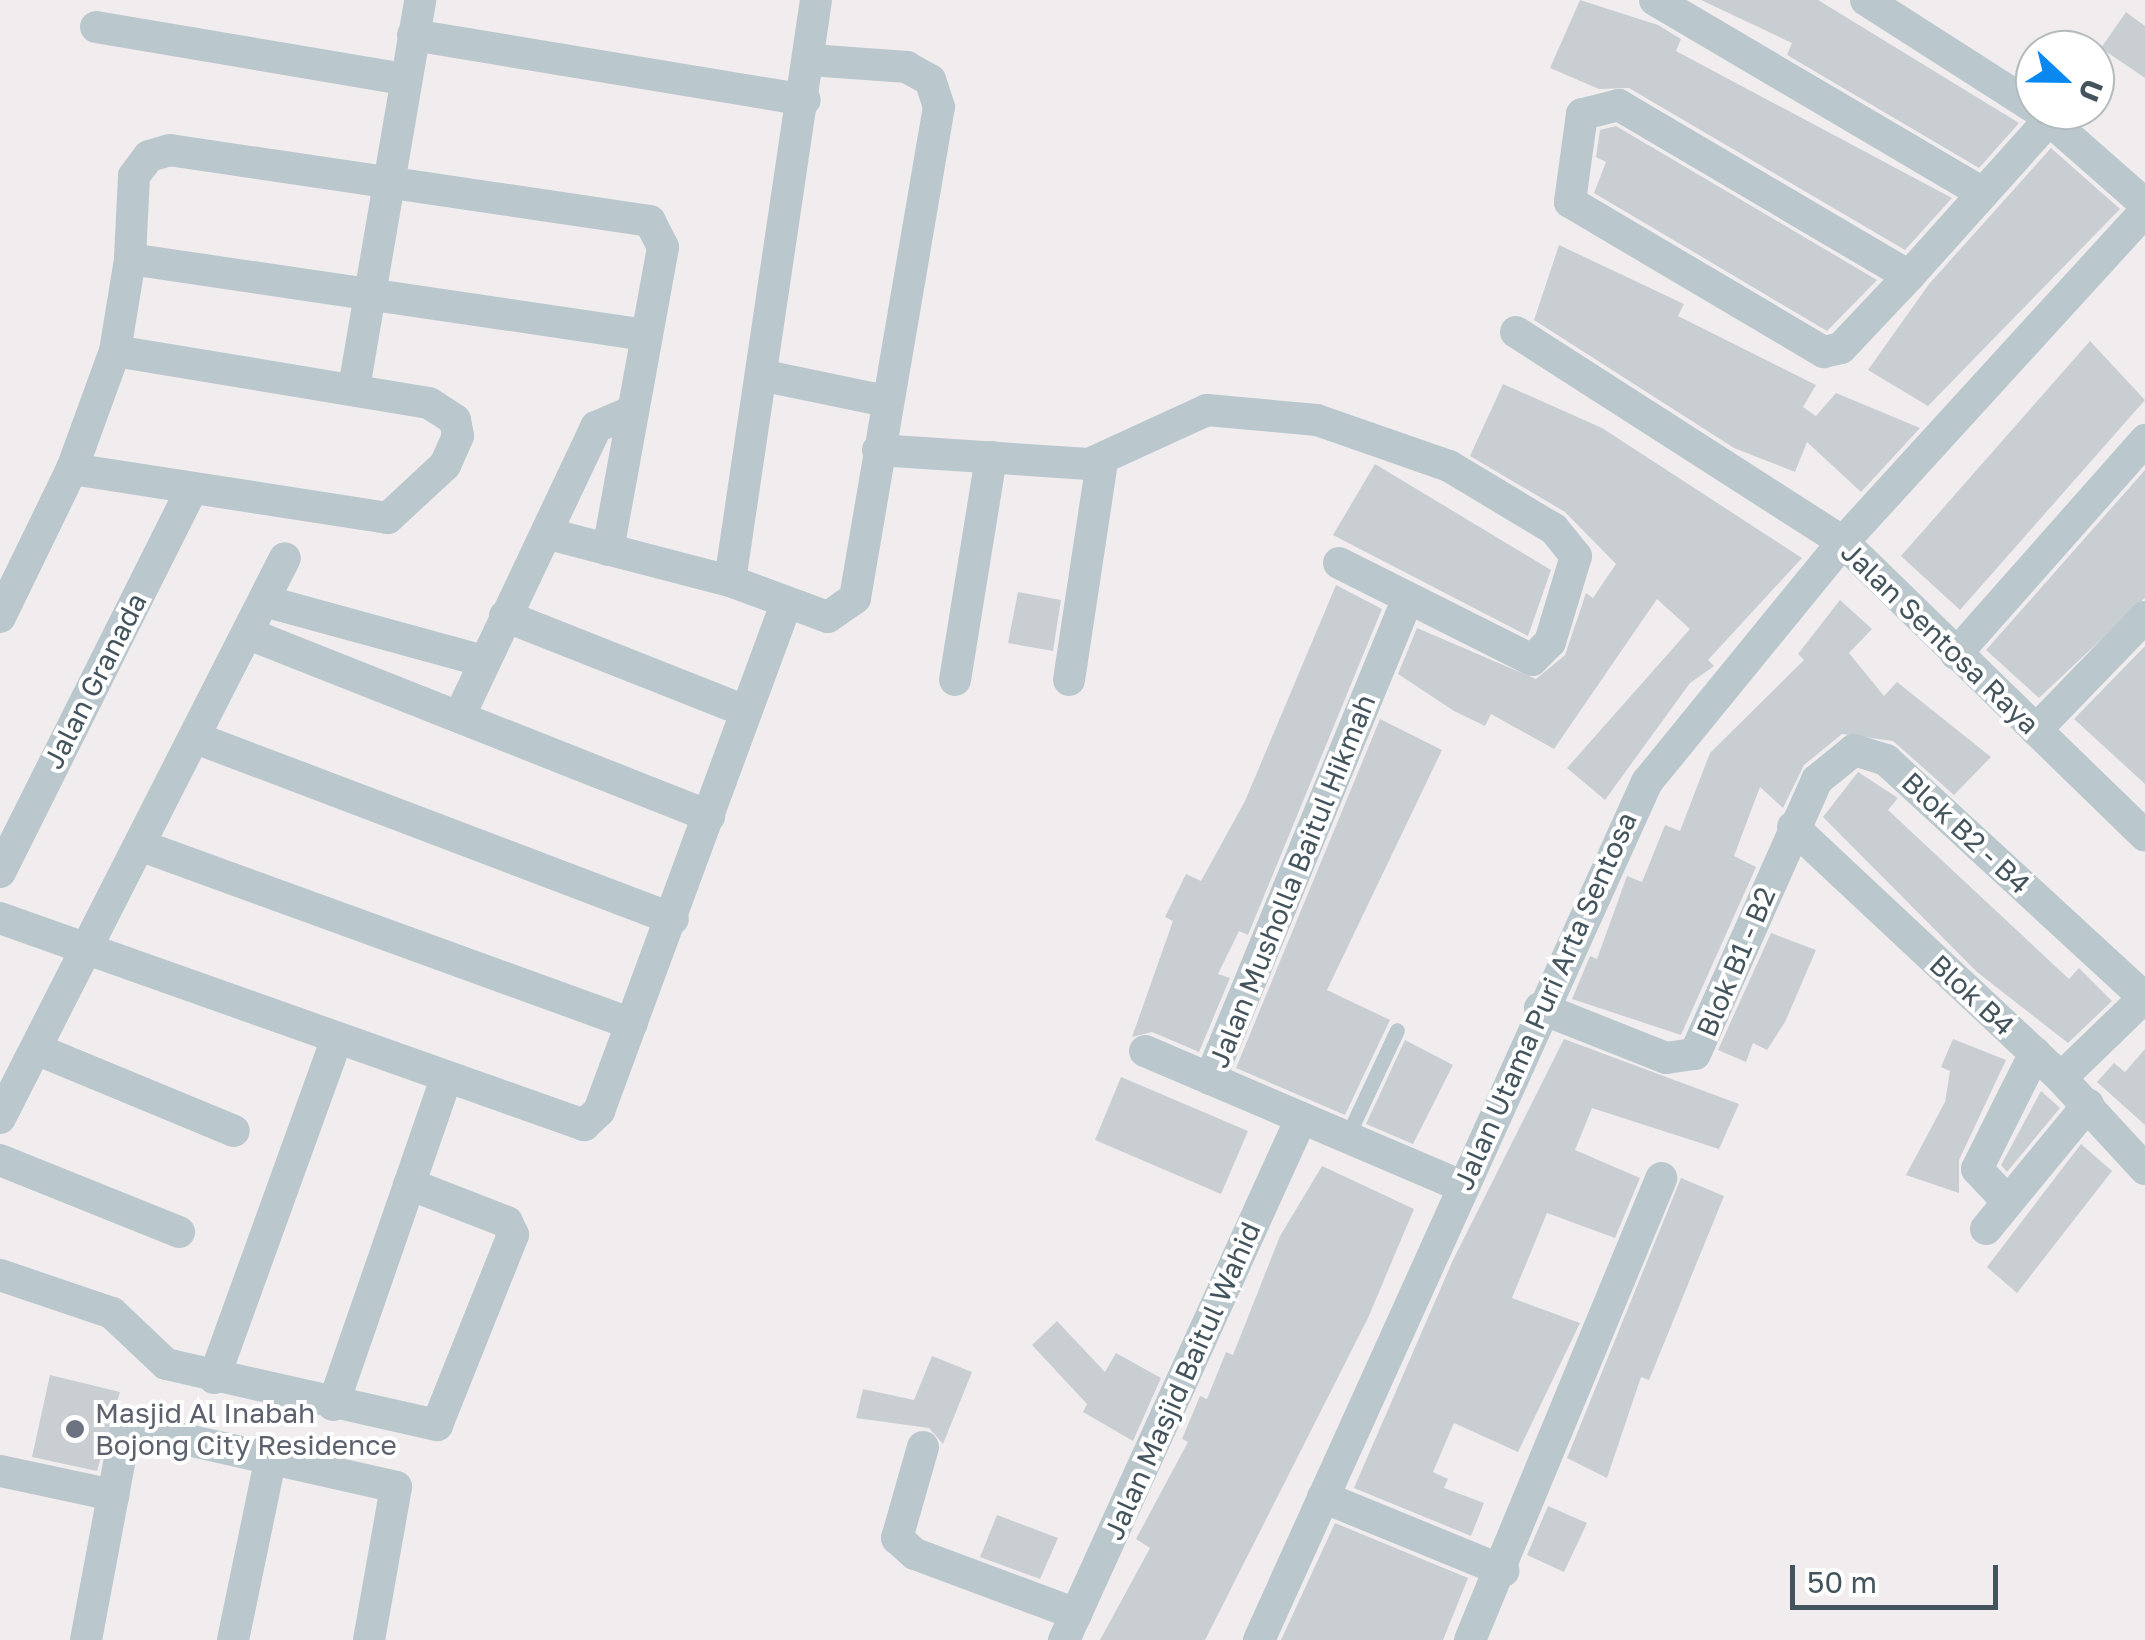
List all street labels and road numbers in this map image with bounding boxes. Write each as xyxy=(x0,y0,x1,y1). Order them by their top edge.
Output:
street label: Jalan Sentosa Raya xyxy=(1834,535,2046,741)
street label: Jalan Granada xyxy=(36,588,154,774)
street label: Jalan Musholla Baitul Hikmah xyxy=(1202,689,1382,1073)
street label: Blok B2 - B4 xyxy=(1895,765,2037,901)
street label: Jalan Utama Puri Arta Sentosa xyxy=(1446,807,1644,1195)
street label: Blok B1 - B2 xyxy=(1689,882,1783,1042)
street label: Blok B4 xyxy=(1923,948,2021,1042)
street label: Jalan Masjid Baitul Wahid xyxy=(1097,1217,1267,1545)

